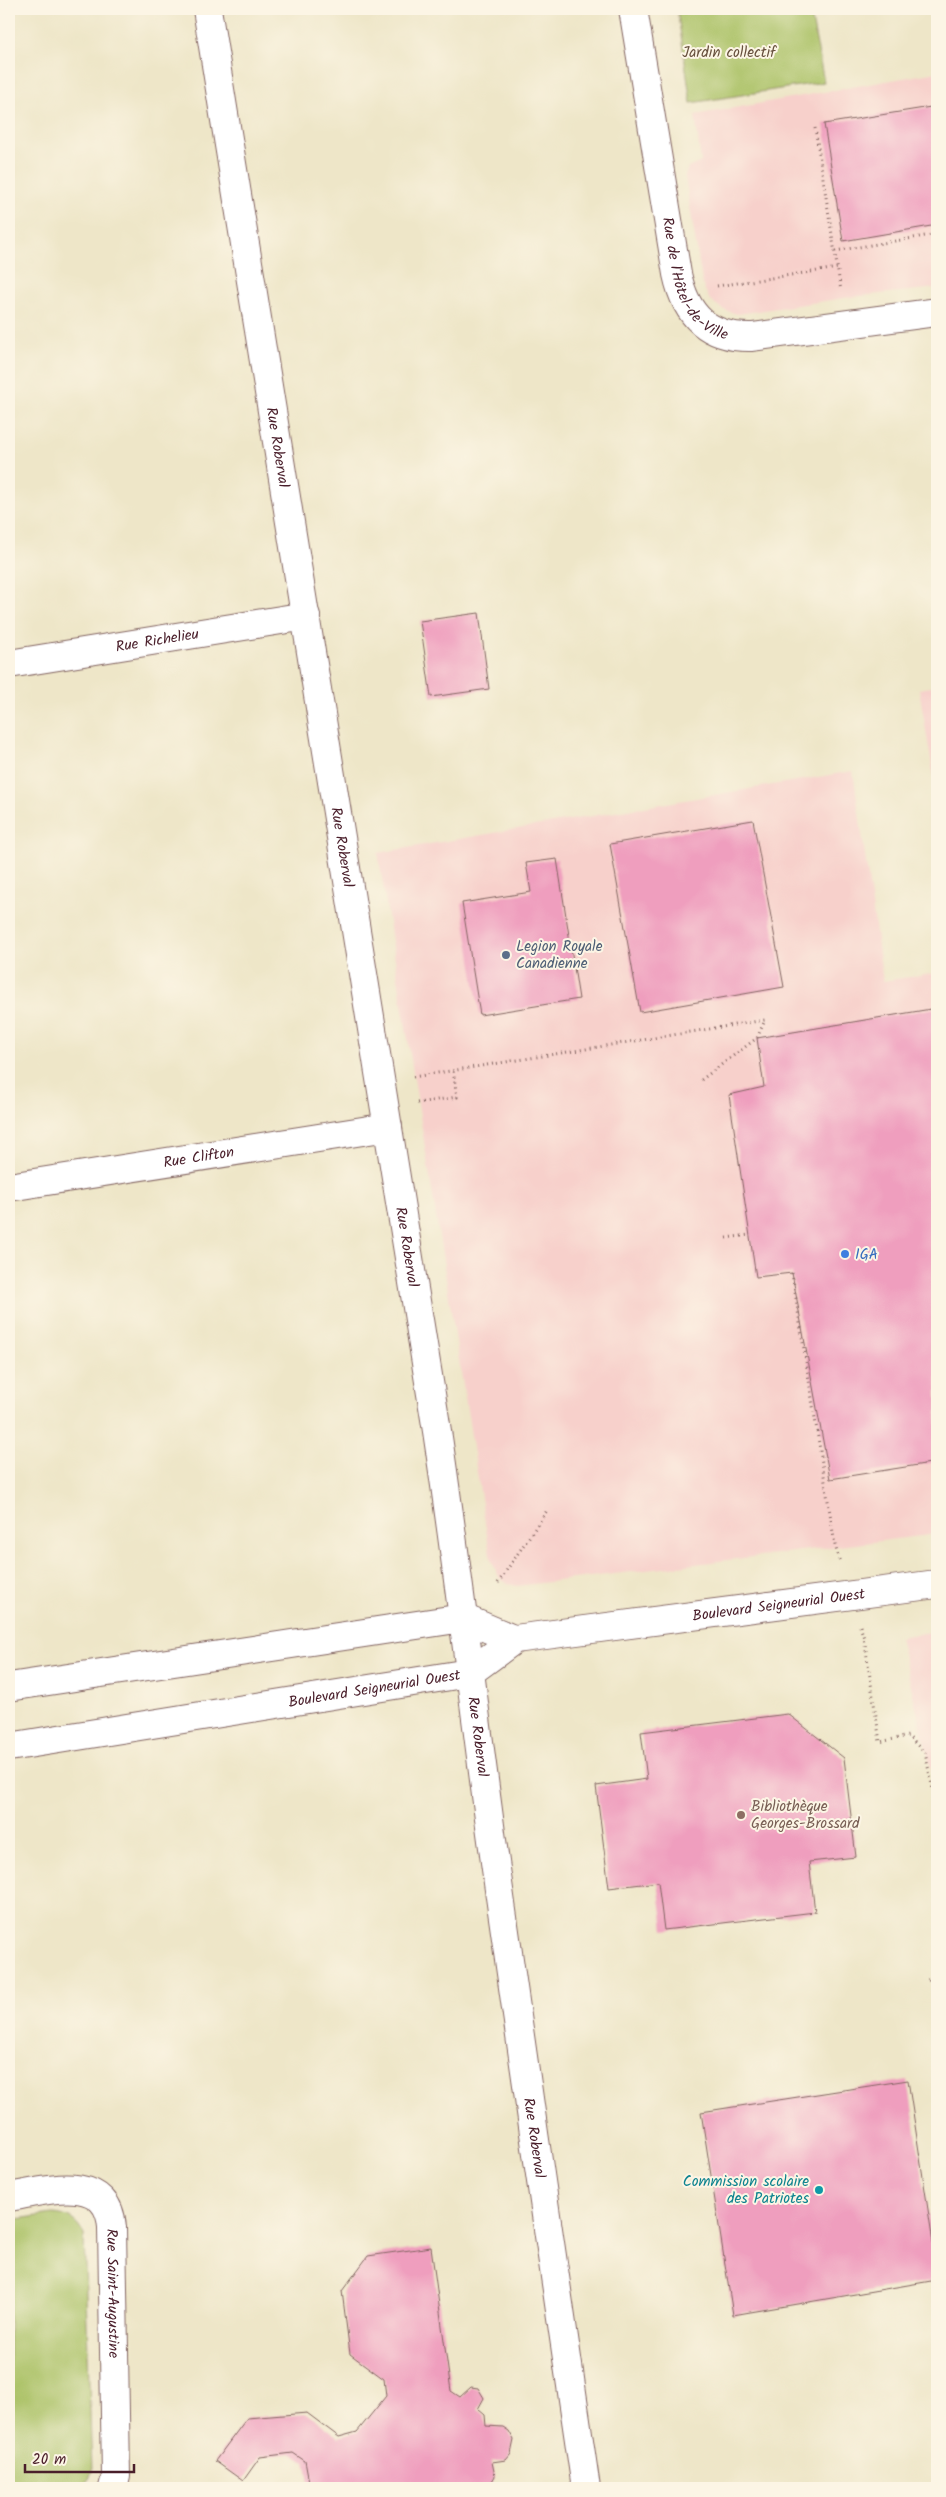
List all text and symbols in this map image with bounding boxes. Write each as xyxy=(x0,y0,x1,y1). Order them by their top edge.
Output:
park label: Jardin collectif xyxy=(682,41,777,65)
street label: Rue de l'Hôtel-de-Ville xyxy=(655,215,731,347)
street label: Rue Roberval xyxy=(259,406,295,490)
street label: Rue Richelieu xyxy=(114,623,201,660)
street label: Rue Roberval xyxy=(323,805,360,889)
place label: Legion Royale Canadienne xyxy=(516,935,603,976)
marker: Legion Royale Canadienne xyxy=(500,949,512,961)
street label: Rue Clifton xyxy=(162,1141,236,1175)
street label: Rue Roberval xyxy=(388,1205,425,1289)
place label: IGA xyxy=(855,1243,878,1267)
marker: IGA xyxy=(839,1248,851,1260)
street label: Boulevard Seigneurial Ouest xyxy=(691,1582,867,1629)
street label: Boulevard Seigneurial Ouest xyxy=(287,1664,462,1715)
street label: Rue Roberval xyxy=(460,1695,495,1779)
place label: Bibliothèque Georges-Brossard xyxy=(751,1795,860,1836)
marker: Bibliothèque Georges-Brossard xyxy=(735,1809,747,1821)
street label: Rue Roberval xyxy=(516,2096,551,2180)
place label: Commission scolaire des Patriotes xyxy=(683,2170,810,2211)
marker: Commission scolaire des Patriotes xyxy=(813,2184,825,2196)
street label: Rue Saint-Augustine xyxy=(99,2229,125,2359)
scale bar xyxy=(25,2442,134,2474)
text: 20 m xyxy=(32,2448,66,2472)

